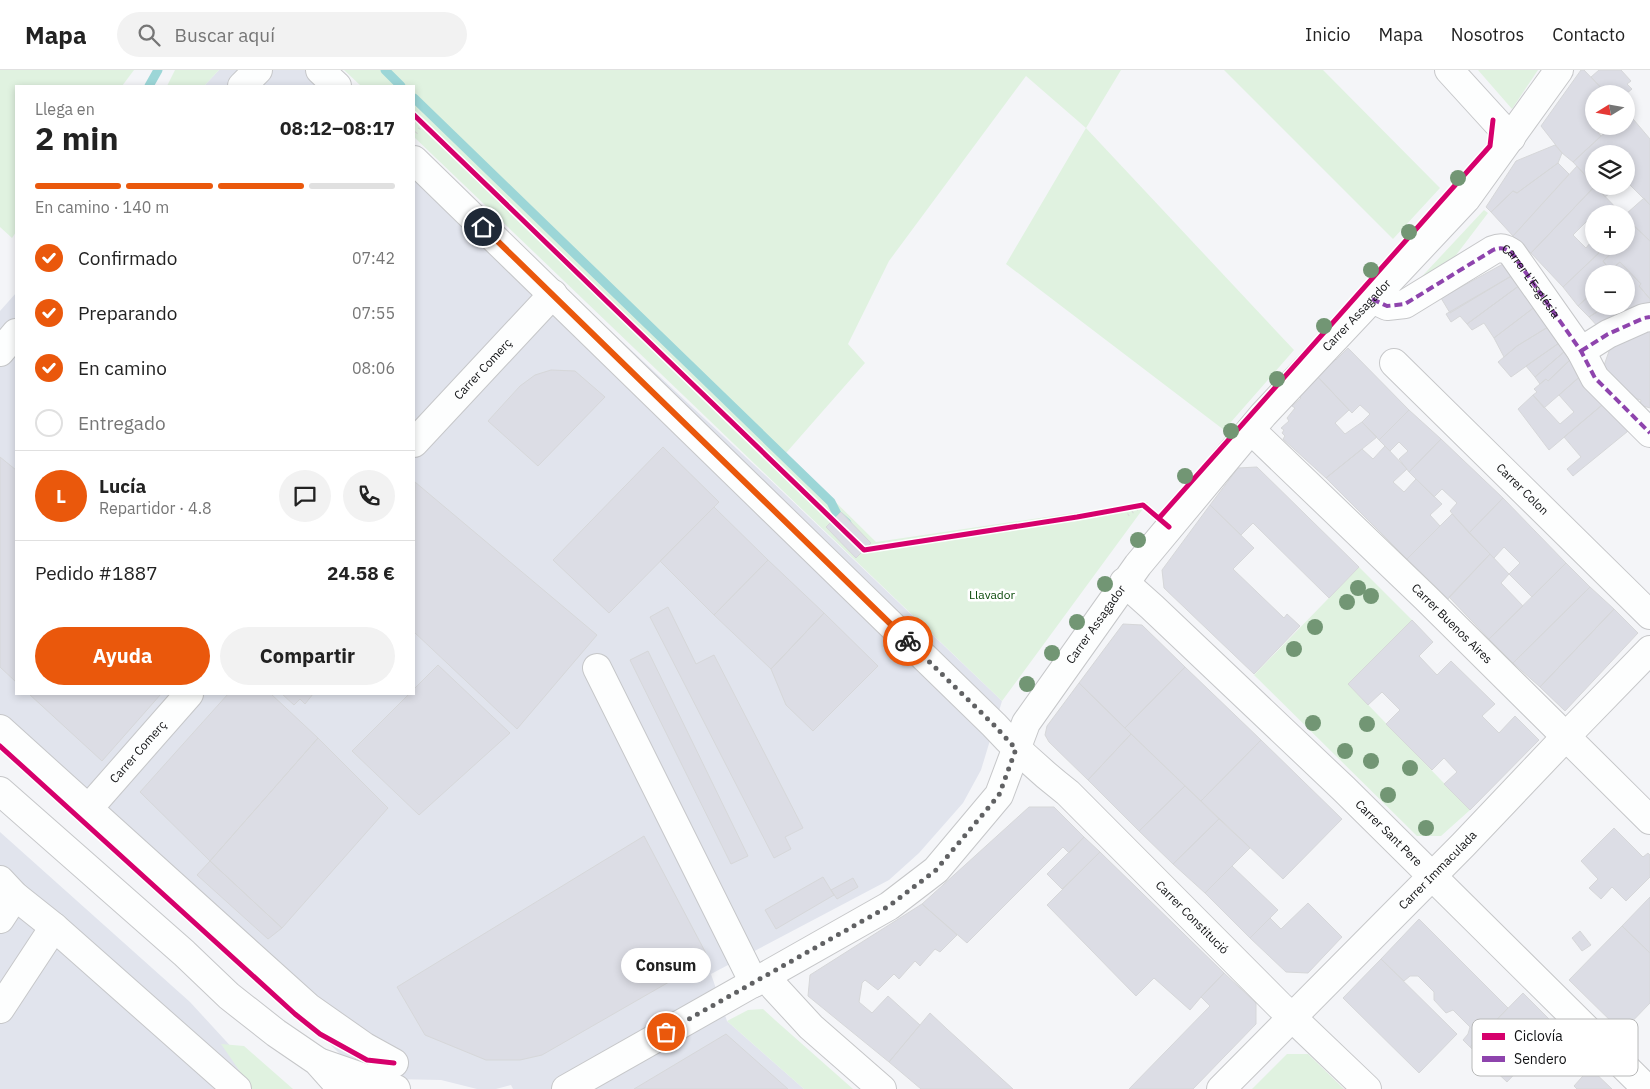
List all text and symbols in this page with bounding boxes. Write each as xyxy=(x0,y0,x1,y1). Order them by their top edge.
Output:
search box xyxy=(117,12,467,57)
text: Mapa xyxy=(25,19,87,51)
icon: search xyxy=(135,21,163,49)
text: Buscar aquí xyxy=(175,23,275,47)
text: Inicio xyxy=(1305,23,1351,46)
text: Mapa xyxy=(1379,23,1423,46)
text: Nosotros xyxy=(1451,23,1524,46)
text: Contacto xyxy=(1552,23,1625,46)
north arrow xyxy=(1585,85,1635,135)
map controls xyxy=(1585,85,1635,315)
text: Llega en xyxy=(35,99,95,119)
text: 08:12–08:17 xyxy=(280,116,395,140)
text: 2 min xyxy=(35,117,119,159)
button: layers xyxy=(1585,145,1635,195)
text: En camino · 140 m xyxy=(35,197,169,217)
button: + xyxy=(1585,205,1635,255)
pin xyxy=(462,206,504,248)
icon: home xyxy=(469,213,497,241)
street label: Carrer L'Església xyxy=(1500,241,1564,321)
icon: check xyxy=(35,244,63,272)
text: Confirmado xyxy=(78,246,177,270)
text: 07:42 xyxy=(352,248,395,268)
button: − xyxy=(1585,265,1635,315)
street label: Carrer Assagador xyxy=(1319,275,1394,354)
icon: check xyxy=(35,299,63,327)
text: Preparando xyxy=(78,301,177,325)
text: 07:55 xyxy=(352,303,395,323)
street label: Carrer Comerç xyxy=(450,335,515,402)
icon: check xyxy=(35,354,63,382)
text: En camino xyxy=(78,356,167,380)
text: 08:06 xyxy=(352,358,395,378)
text: Entregado xyxy=(78,411,166,435)
street label: Carrer Colon xyxy=(1493,460,1552,518)
button: chat xyxy=(279,470,331,522)
button: phone xyxy=(343,470,395,522)
text: Lucía xyxy=(99,474,146,498)
text: L xyxy=(56,484,66,508)
text: Repartidor · 4.8 xyxy=(99,498,212,518)
text: Pedido #1887 xyxy=(35,561,158,585)
text: 24.58 € xyxy=(327,561,395,585)
street label: Carrer Buenos Aires xyxy=(1409,580,1496,667)
street label: Carrer Assagador xyxy=(1062,581,1129,667)
park label: Llavador xyxy=(969,587,1016,602)
courier xyxy=(883,616,933,666)
button: Ayuda xyxy=(35,627,210,685)
button: Compartir xyxy=(220,627,395,685)
icon: bike xyxy=(894,627,922,655)
street label: Carrer Comerç xyxy=(106,717,169,786)
street label: Carrer Sant Pere xyxy=(1352,796,1426,870)
street label: Carrer Immaculada xyxy=(1395,827,1480,912)
street label: Carrer Constitució xyxy=(1153,877,1232,957)
callout: Consum xyxy=(621,947,711,982)
text: Consum xyxy=(636,955,696,975)
pin xyxy=(645,1011,687,1053)
icon: bag xyxy=(652,1018,680,1046)
legend xyxy=(1472,1019,1638,1076)
text: Ciclovía xyxy=(1514,1027,1563,1045)
text: Sendero xyxy=(1514,1050,1567,1068)

